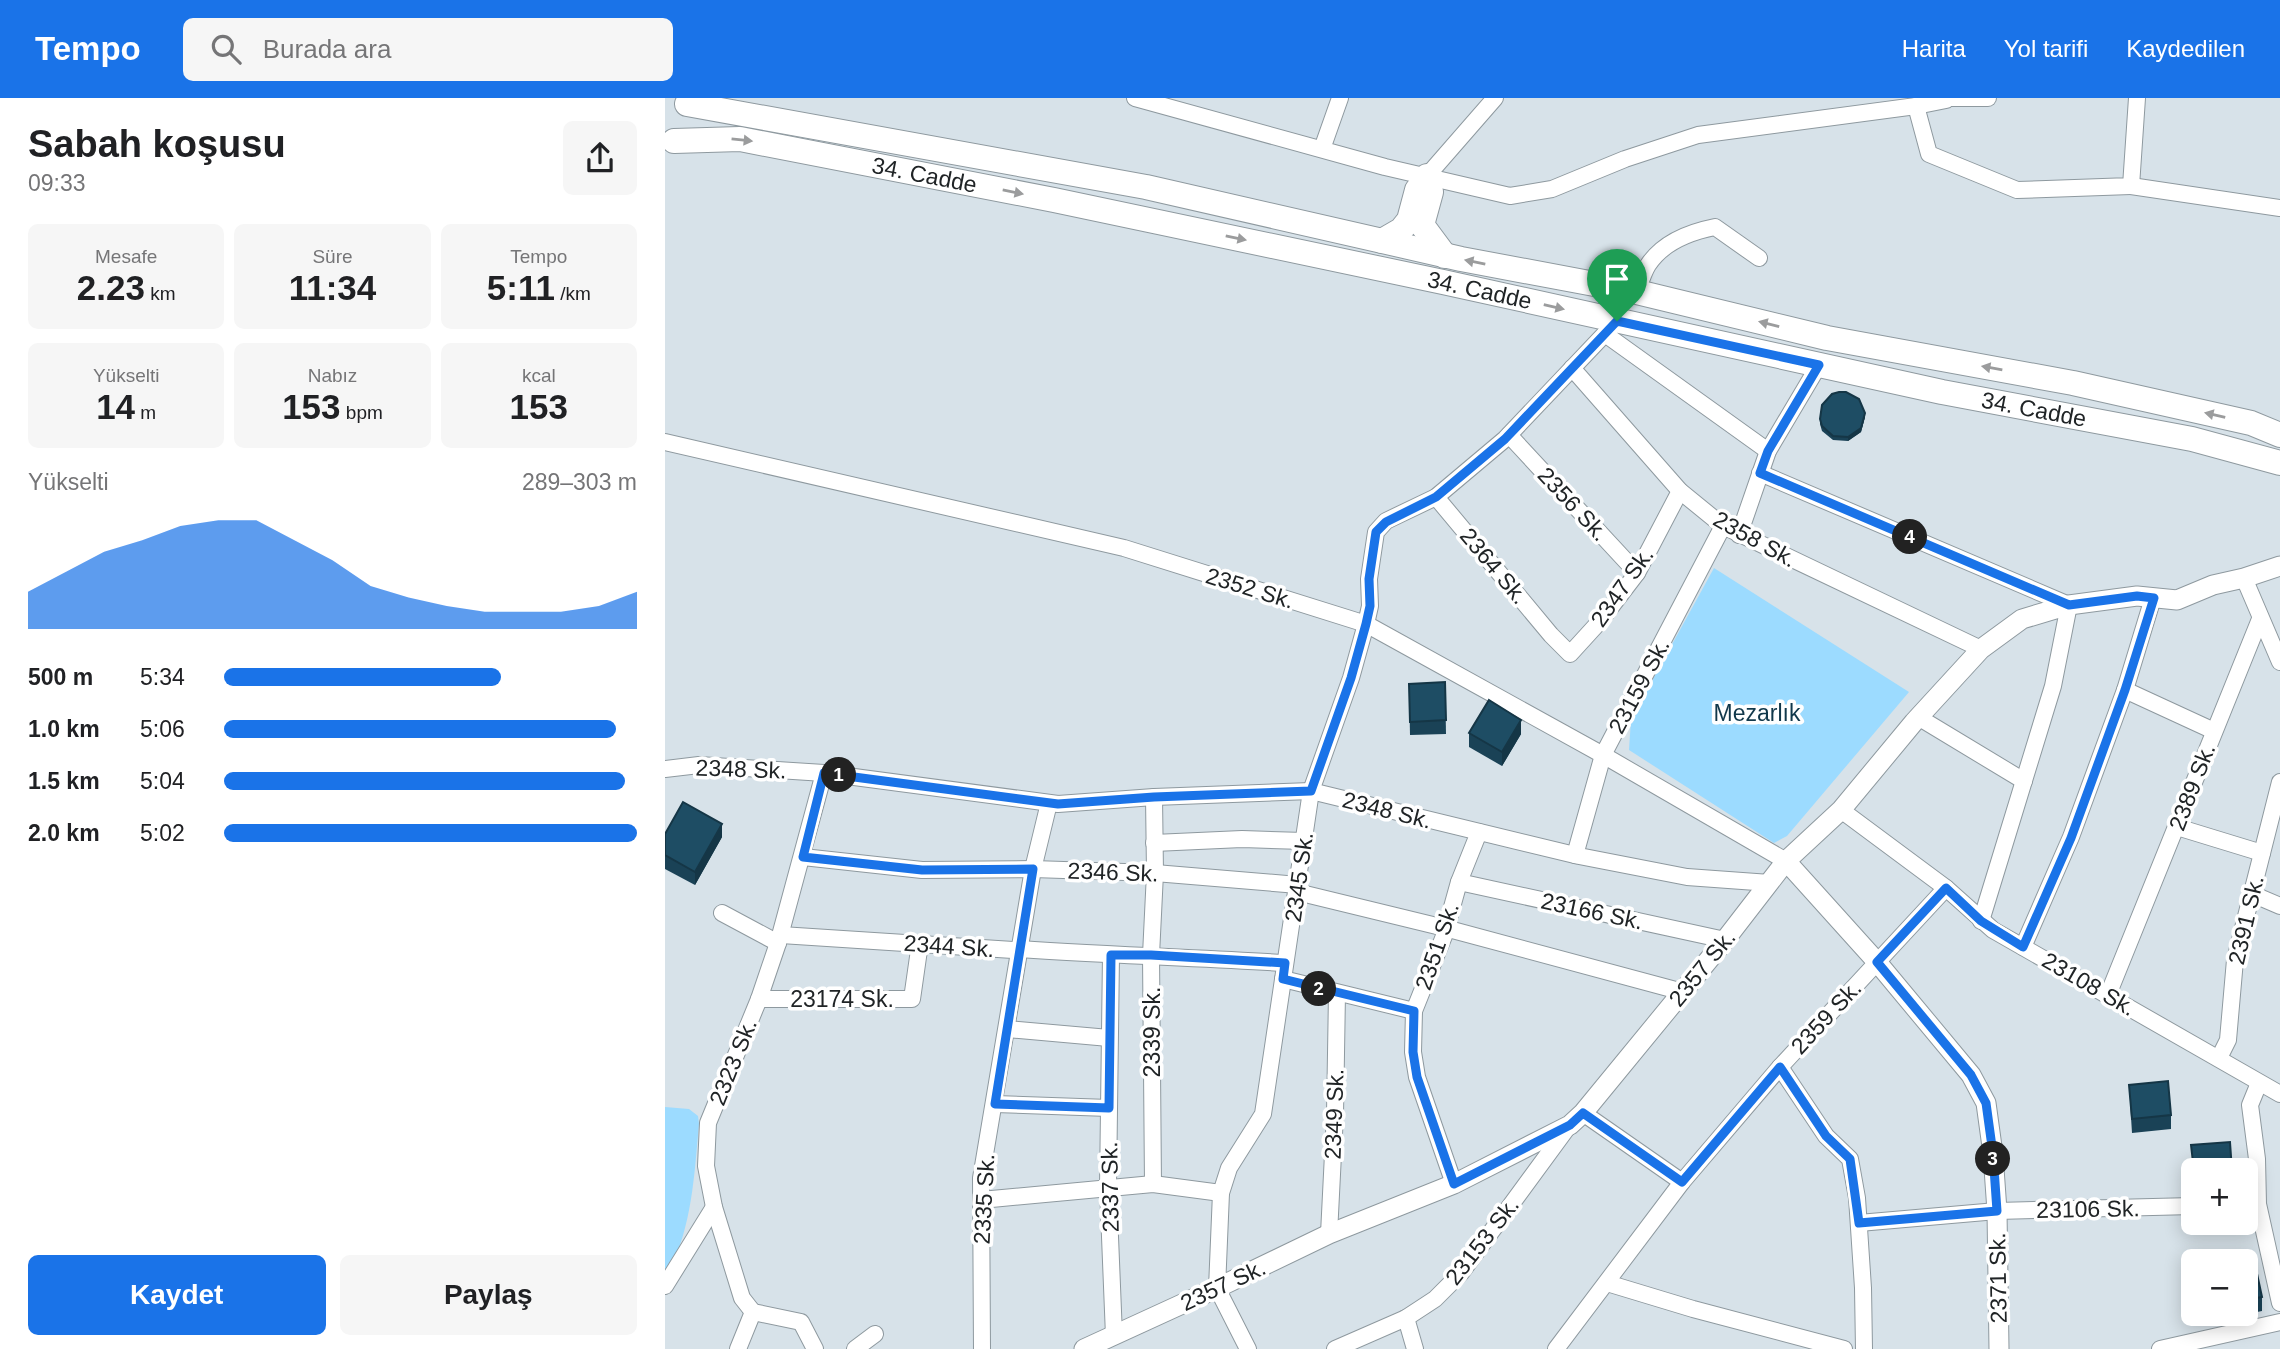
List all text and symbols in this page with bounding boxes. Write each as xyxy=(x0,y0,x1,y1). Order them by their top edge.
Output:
search box xyxy=(183,18,673,81)
text: Tempo xyxy=(35,30,141,67)
icon: search xyxy=(207,30,245,68)
text: Burada ara xyxy=(263,34,391,64)
text: Harita xyxy=(1902,35,1966,62)
text: Yol tarifi xyxy=(2004,35,2088,62)
text: Kaydedilen xyxy=(2126,35,2245,62)
button: share xyxy=(563,121,637,195)
text: Sabah koşusu xyxy=(28,123,286,165)
one-way arrow xyxy=(731,135,753,146)
street label: 34. Cadde xyxy=(870,152,979,198)
text: 09:33 xyxy=(28,170,86,196)
one-way arrow xyxy=(1002,187,1024,198)
one-way arrow xyxy=(1225,233,1247,244)
text: Mesafe xyxy=(95,246,157,267)
text: Süre xyxy=(312,246,353,267)
text: Tempo xyxy=(510,246,567,267)
pin xyxy=(1587,249,1647,321)
one-way arrow xyxy=(1464,256,1486,267)
icon: arrive xyxy=(1598,260,1636,298)
street label: 34. Cadde xyxy=(1425,266,1534,314)
text: 2.23 xyxy=(77,268,145,307)
text: 11:34 xyxy=(289,268,376,307)
text: 5:11 xyxy=(487,268,555,307)
text: km xyxy=(145,283,176,304)
text: /km xyxy=(555,283,591,304)
one-way arrow xyxy=(1543,301,1565,312)
one-way arrow xyxy=(1758,318,1780,329)
one-way arrow xyxy=(1981,363,2003,374)
text: Yükselti xyxy=(93,365,159,386)
text: Nabız xyxy=(308,365,357,386)
text: kcal xyxy=(522,365,556,386)
text: 14 xyxy=(96,387,135,426)
text: 153 xyxy=(282,387,341,426)
text: 153 xyxy=(510,387,568,426)
street label: 34. Cadde xyxy=(1979,387,2089,432)
text: m xyxy=(135,402,156,423)
text: bpm xyxy=(341,402,383,423)
one-way arrow xyxy=(2204,410,2226,421)
street label: 2356 Sk. xyxy=(1533,462,1613,546)
text: Yükselti xyxy=(28,469,109,495)
text: 289–303 m xyxy=(522,469,637,495)
street label: 2358 Sk. xyxy=(1709,506,1801,572)
pin: 4 xyxy=(1893,520,1927,555)
street label: 2364 Sk. xyxy=(1455,523,1533,609)
text: 4 xyxy=(1904,526,1915,547)
street label: 2347 Sk. xyxy=(1585,542,1659,632)
street label: 2352 Sk. xyxy=(1203,562,1297,614)
street label: 23159 Sk. xyxy=(1603,634,1675,738)
text: 500 m xyxy=(28,664,93,690)
text: 5:34 xyxy=(140,664,185,690)
park label: Mezarlık xyxy=(1714,700,1801,726)
text: 1.0 km xyxy=(28,716,100,742)
text: 5:06 xyxy=(140,716,185,742)
street label: 2389 Sk. xyxy=(2164,740,2220,834)
street label: 2348 Sk. xyxy=(695,754,787,784)
pin: 1 xyxy=(821,758,857,792)
text: 1 xyxy=(833,764,844,785)
text: 1.5 km xyxy=(28,768,100,794)
text: 5:04 xyxy=(140,768,185,794)
street label: 2348 Sk. xyxy=(1340,786,1434,834)
text: 2.0 km xyxy=(28,820,100,846)
text: 5:02 xyxy=(140,820,185,846)
street label: 2345 Sk. xyxy=(1280,830,1318,924)
street label: 2346 Sk. xyxy=(1067,857,1159,887)
street label: 2391 Sk. xyxy=(2223,873,2269,967)
street label: 23166 Sk. xyxy=(1539,888,1645,934)
street label: 2351 Sk. xyxy=(1410,899,1464,993)
street label: 2357 Sk. xyxy=(1663,925,1741,1011)
street label: 2344 Sk. xyxy=(903,930,995,962)
street label: 23108 Sk. xyxy=(2038,947,2140,1021)
pin: 2 xyxy=(1301,972,1337,1006)
street label: 2359 Sk. xyxy=(1786,975,1866,1059)
text: 2 xyxy=(1313,978,1324,999)
street label: 23174 Sk. xyxy=(790,986,894,1012)
street label: 2339 Sk. xyxy=(1139,987,1165,1077)
street label: 2323 Sk. xyxy=(704,1015,762,1109)
street label: 2349 Sk. xyxy=(1319,1068,1349,1160)
street label: 2337 Sk. xyxy=(1096,1141,1124,1233)
pin: 3 xyxy=(1975,1142,2011,1176)
text: 3 xyxy=(1987,1148,1998,1169)
street label: 2335 Sk. xyxy=(969,1153,999,1245)
map controls xyxy=(2181,1158,2258,1326)
button: + xyxy=(2181,1158,2258,1235)
street label: 23153 Sk. xyxy=(1440,1192,1524,1290)
street label: 23106 Sk. xyxy=(2036,1195,2140,1223)
street label: 2371 Sk. xyxy=(1984,1232,2012,1324)
button: − xyxy=(2181,1249,2258,1326)
street label: 2357 Sk. xyxy=(1176,1254,1270,1316)
button: Kaydet xyxy=(28,1255,326,1335)
button: Paylaş xyxy=(340,1255,637,1335)

